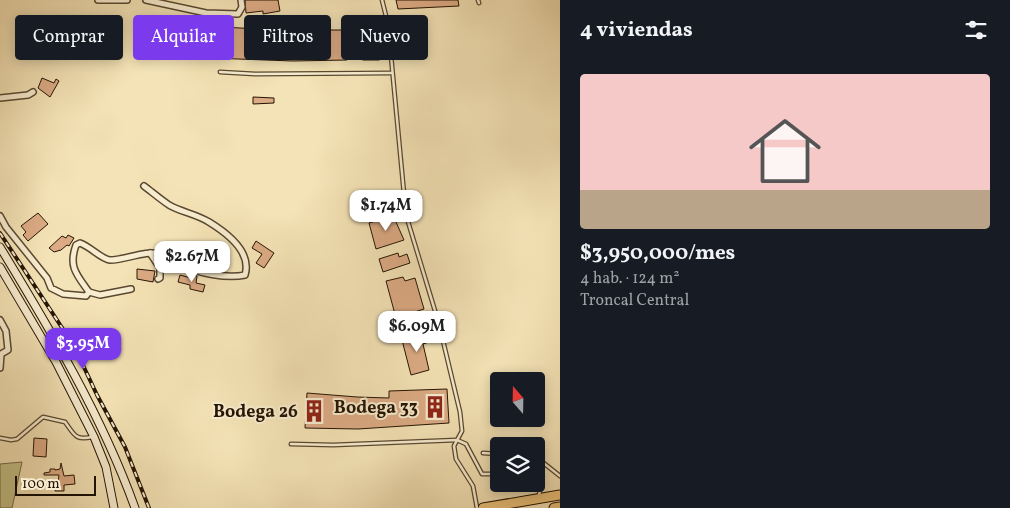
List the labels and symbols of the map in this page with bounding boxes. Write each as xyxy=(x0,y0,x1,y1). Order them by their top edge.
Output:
pin: $1.74M xyxy=(345,190,427,232)
pin: $2.67M xyxy=(151,240,233,283)
pin: $6.09M xyxy=(376,310,458,353)
pin: $3.95M xyxy=(42,328,124,370)
north arrow xyxy=(490,372,545,428)
building icon: Bodega 33 xyxy=(422,394,448,420)
place label: Bodega 33 xyxy=(334,396,418,421)
building icon: Bodega 26 xyxy=(301,398,327,424)
place label: Bodega 26 xyxy=(213,400,298,425)
scale bar xyxy=(15,473,96,496)

